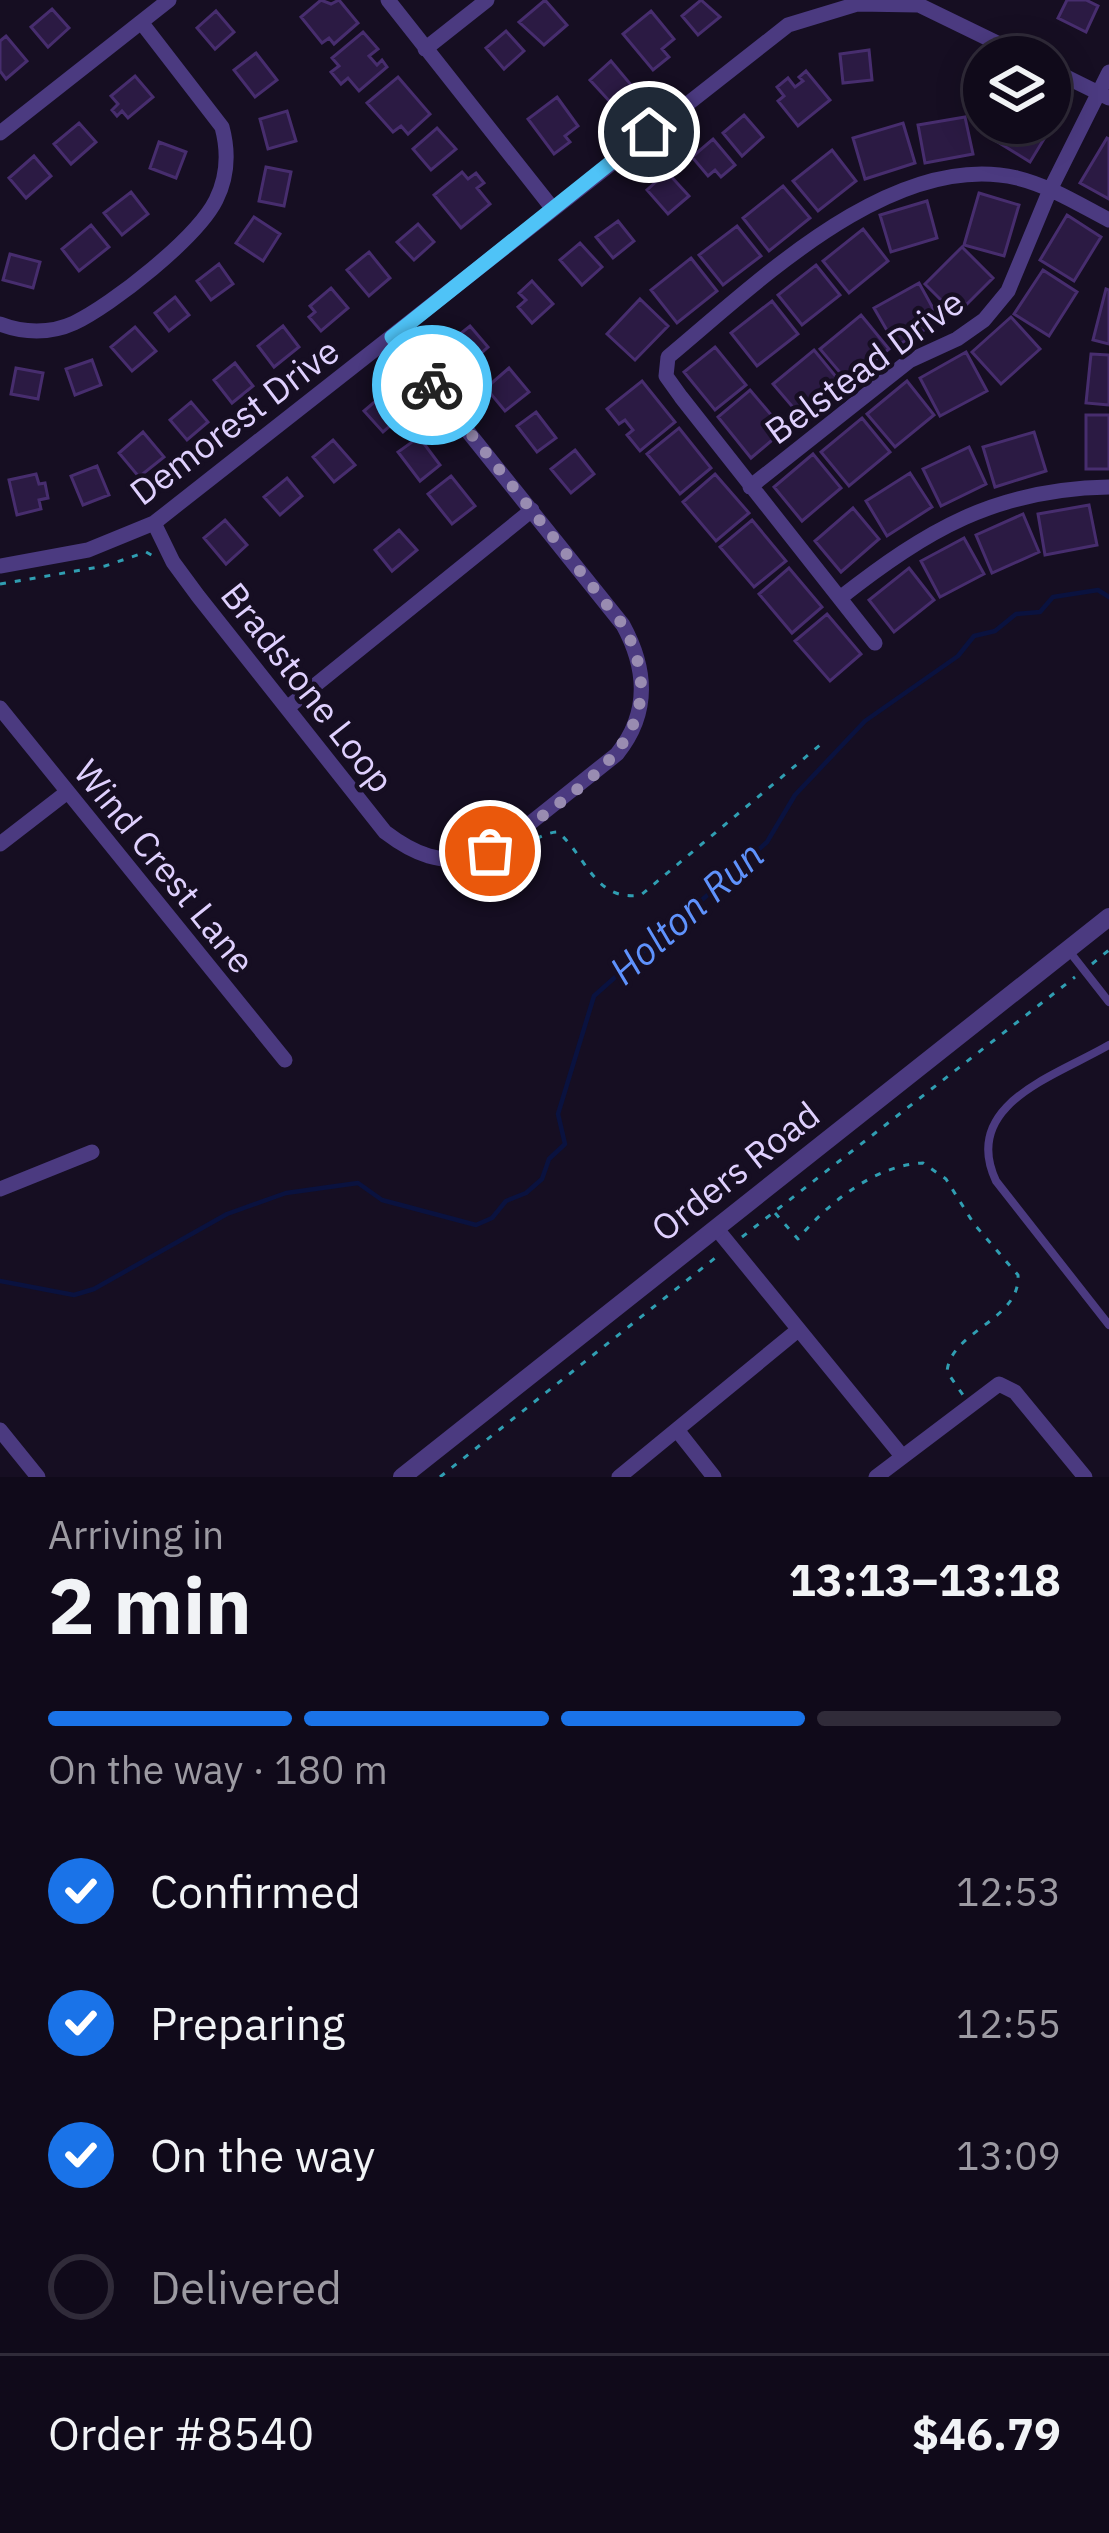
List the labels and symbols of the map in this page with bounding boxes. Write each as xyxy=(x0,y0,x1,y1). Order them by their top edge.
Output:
pin xyxy=(598,81,700,183)
street label: Belstead Drive xyxy=(755,278,973,454)
courier xyxy=(372,325,492,445)
street label: Demorest Drive xyxy=(120,327,348,515)
street label: Bradstone Loop xyxy=(211,572,405,802)
street label: Wind Crest Lane xyxy=(64,749,266,983)
pin xyxy=(439,800,541,902)
water label: Holton Run xyxy=(598,829,774,995)
street label: Orders Road xyxy=(641,1091,829,1251)

